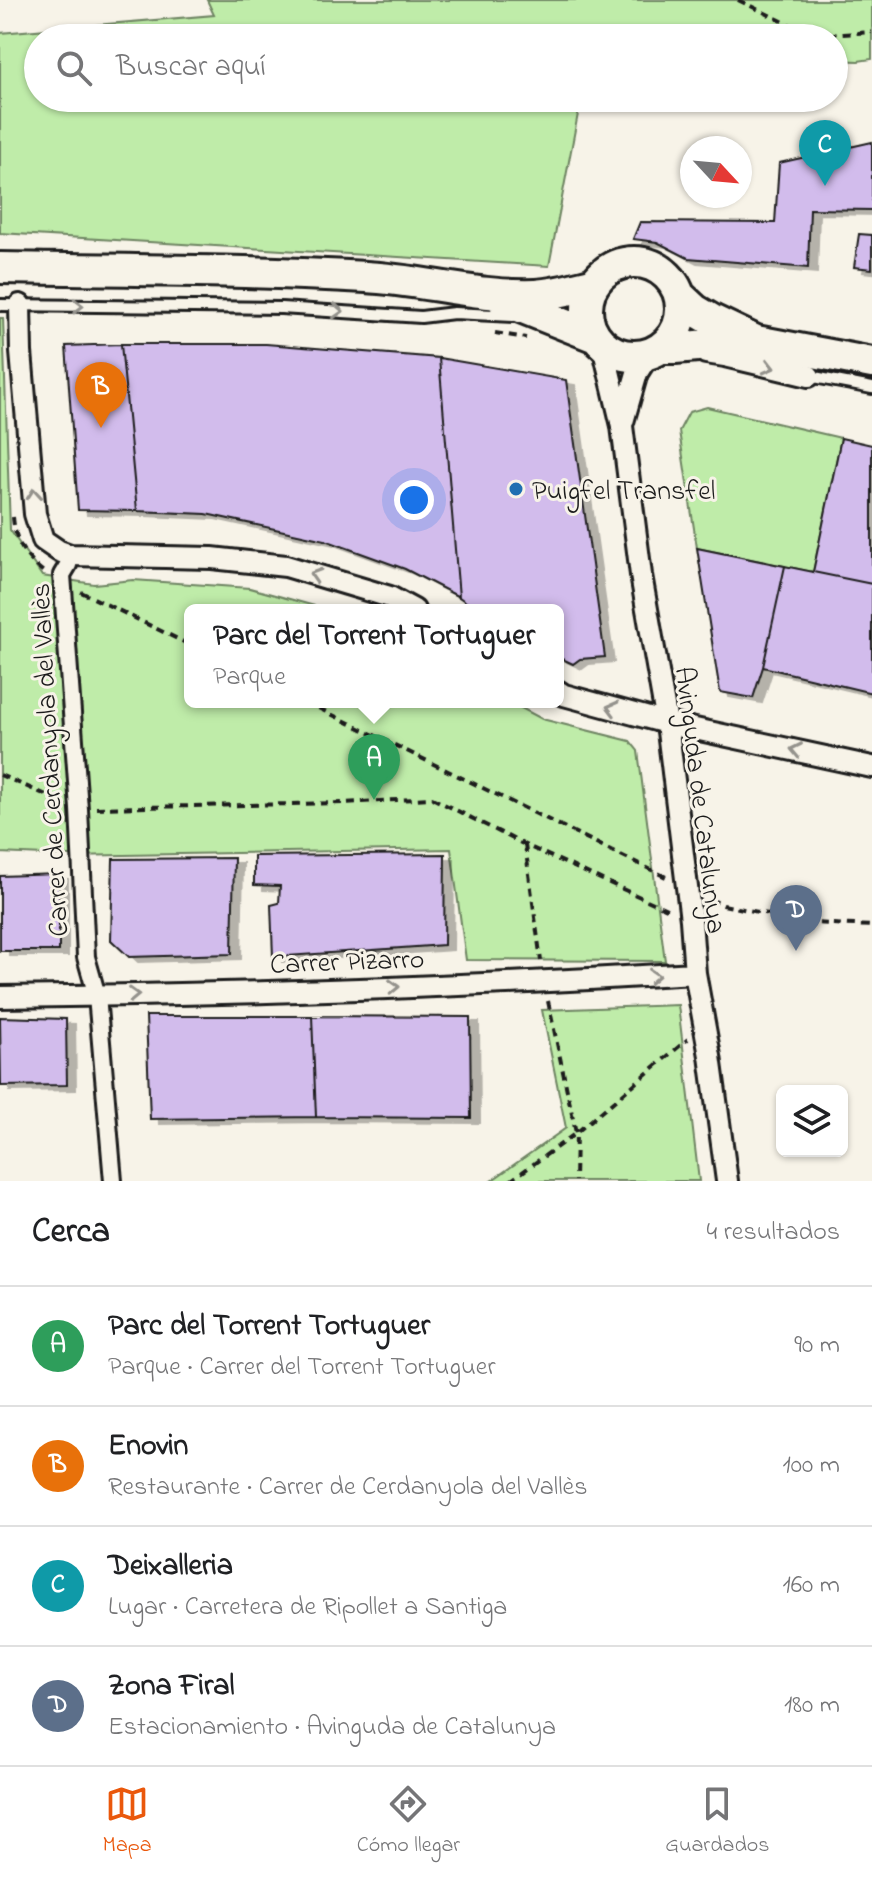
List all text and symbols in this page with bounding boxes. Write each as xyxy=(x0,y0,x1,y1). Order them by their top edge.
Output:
search box xyxy=(24,24,848,112)
icon: search xyxy=(52,46,96,90)
text: Buscar aquí xyxy=(116,46,266,90)
pin: C xyxy=(799,120,851,186)
north arrow xyxy=(680,136,752,208)
one-way arrow xyxy=(72,297,85,315)
one-way arrow xyxy=(332,303,345,320)
one-way arrow xyxy=(762,357,776,374)
pin: B xyxy=(75,362,127,428)
place label: Puigfel Transfel xyxy=(532,472,716,513)
your location xyxy=(394,480,434,520)
marker: Puigfel Transfel xyxy=(507,480,525,498)
one-way arrow xyxy=(25,488,42,501)
one-way arrow xyxy=(308,568,322,584)
street label: Carrer de Cerdanyola del Vallès xyxy=(22,582,81,938)
popup xyxy=(184,604,564,708)
text: Parc del Torrent Tortuguer xyxy=(213,615,535,659)
text: Parque xyxy=(213,659,286,697)
street label: Avinguda de Catalunya xyxy=(662,665,735,936)
one-way arrow xyxy=(606,701,620,717)
pin: A xyxy=(348,734,400,800)
one-way arrow xyxy=(789,742,803,759)
pin: D xyxy=(770,885,822,951)
street label: Carrer Pizarro xyxy=(269,940,425,987)
one-way arrow xyxy=(648,968,661,985)
one-way arrow xyxy=(388,978,401,995)
one-way arrow xyxy=(128,986,141,1003)
map controls xyxy=(776,1085,848,1157)
button: layers xyxy=(776,1085,848,1157)
text: Cerca xyxy=(32,1208,110,1258)
text: 4 resultados xyxy=(707,1214,840,1252)
text: Parc del Torrent Tortuguer xyxy=(108,1305,430,1349)
text: A xyxy=(50,1327,66,1365)
text: 90 m xyxy=(794,1327,840,1365)
text: Parque · Carrer del Torrent Tortuguer xyxy=(108,1349,496,1387)
text: Enovin xyxy=(108,1425,188,1469)
text: B xyxy=(49,1447,67,1485)
text: 100 m xyxy=(783,1447,840,1485)
text: Restaurante · Carrer de Cerdanyola del Vallès xyxy=(108,1469,587,1507)
text: Deixalleria xyxy=(108,1545,233,1589)
text: C xyxy=(51,1567,65,1605)
text: 160 m xyxy=(782,1567,840,1605)
text: Lugar · Carretera de Ripollet a Santiga xyxy=(108,1589,507,1627)
text: Zona Firal xyxy=(108,1665,235,1709)
text: D xyxy=(48,1687,68,1725)
text: 180 m xyxy=(784,1687,840,1725)
text: Estacionamiento · Avinguda de Catalunya xyxy=(108,1709,556,1747)
tab: Mapa xyxy=(103,1782,152,1862)
tab: Cómo llegar xyxy=(357,1782,460,1862)
tab: Guardados xyxy=(665,1782,769,1862)

